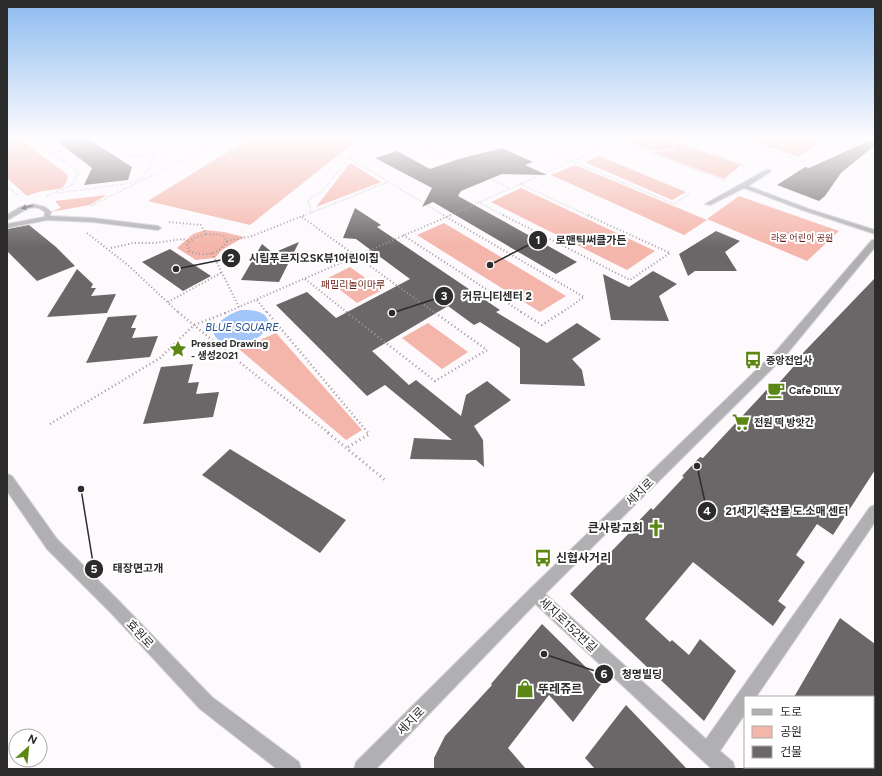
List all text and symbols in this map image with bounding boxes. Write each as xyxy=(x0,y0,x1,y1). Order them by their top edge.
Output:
one-way arrow xyxy=(21,205,33,211)
callout: 로맨틱써클가든 xyxy=(528,229,635,252)
park label: 라온 어린이 공원 xyxy=(771,232,833,243)
text: 1 xyxy=(535,233,541,247)
text: 로맨틱써클가든 xyxy=(556,234,626,247)
callout: 시립푸르지오SK뷰1어린이집 xyxy=(221,247,387,270)
text: 2 xyxy=(228,251,235,265)
text: 시립푸르지오SK뷰1어린이집 xyxy=(249,252,379,265)
park label: 패밀리놀이마루 xyxy=(321,278,385,291)
callout: 커뮤니티센터 2 xyxy=(434,285,540,308)
text: 3 xyxy=(441,289,448,303)
text: 커뮤니티센터 2 xyxy=(462,290,532,303)
water label: BLUE SQUARE xyxy=(205,321,279,334)
place label: Pressed Drawing - 생성2021 xyxy=(191,337,268,362)
place icon: Pressed Drawing - 생성2021 xyxy=(168,339,188,359)
bus stop icon: 중앙전업사 xyxy=(743,350,763,370)
place label: 중앙전업사 xyxy=(766,354,813,367)
cafe icon: Cafe DILLY xyxy=(766,380,786,400)
place label: Cafe DILLY xyxy=(789,384,840,397)
supermarket icon: 전원 떡 방앗간 xyxy=(731,412,751,432)
place label: 전원 떡 방앗간 xyxy=(754,416,814,429)
street label: 세지로 xyxy=(623,475,657,509)
callout: 21세기 축산물 도.소매 센터 xyxy=(697,500,856,523)
text: 4 xyxy=(703,504,711,518)
text: 21세기 축산물 도.소매 센터 xyxy=(726,505,848,518)
church icon: 큰사랑교회 xyxy=(646,518,666,538)
place label: 큰사랑교회 xyxy=(588,521,643,535)
bus stop icon: 신협사거리 xyxy=(533,548,553,568)
place label: 신협사거리 xyxy=(556,551,611,565)
callout: 태장면고개 xyxy=(84,557,171,580)
text: 5 xyxy=(91,562,98,576)
text: 태장면고개 xyxy=(113,562,163,575)
street label: 세지로152번길 xyxy=(536,595,600,655)
street label: 효원로 xyxy=(124,617,156,651)
callout: 청명빌딩 xyxy=(594,663,671,686)
text: 6 xyxy=(601,667,608,681)
text: 청명빌딩 xyxy=(622,668,662,681)
shop icon: 뚜레쥬르 xyxy=(515,679,535,699)
place label: 뚜레쥬르 xyxy=(538,682,582,696)
legend xyxy=(744,696,874,768)
street label: 세지로 xyxy=(394,704,428,738)
text: 도로 xyxy=(780,705,802,719)
text: 공원 xyxy=(780,725,802,739)
north arrow xyxy=(8,728,48,768)
text: N xyxy=(26,732,39,747)
text: 건물 xyxy=(780,745,802,759)

